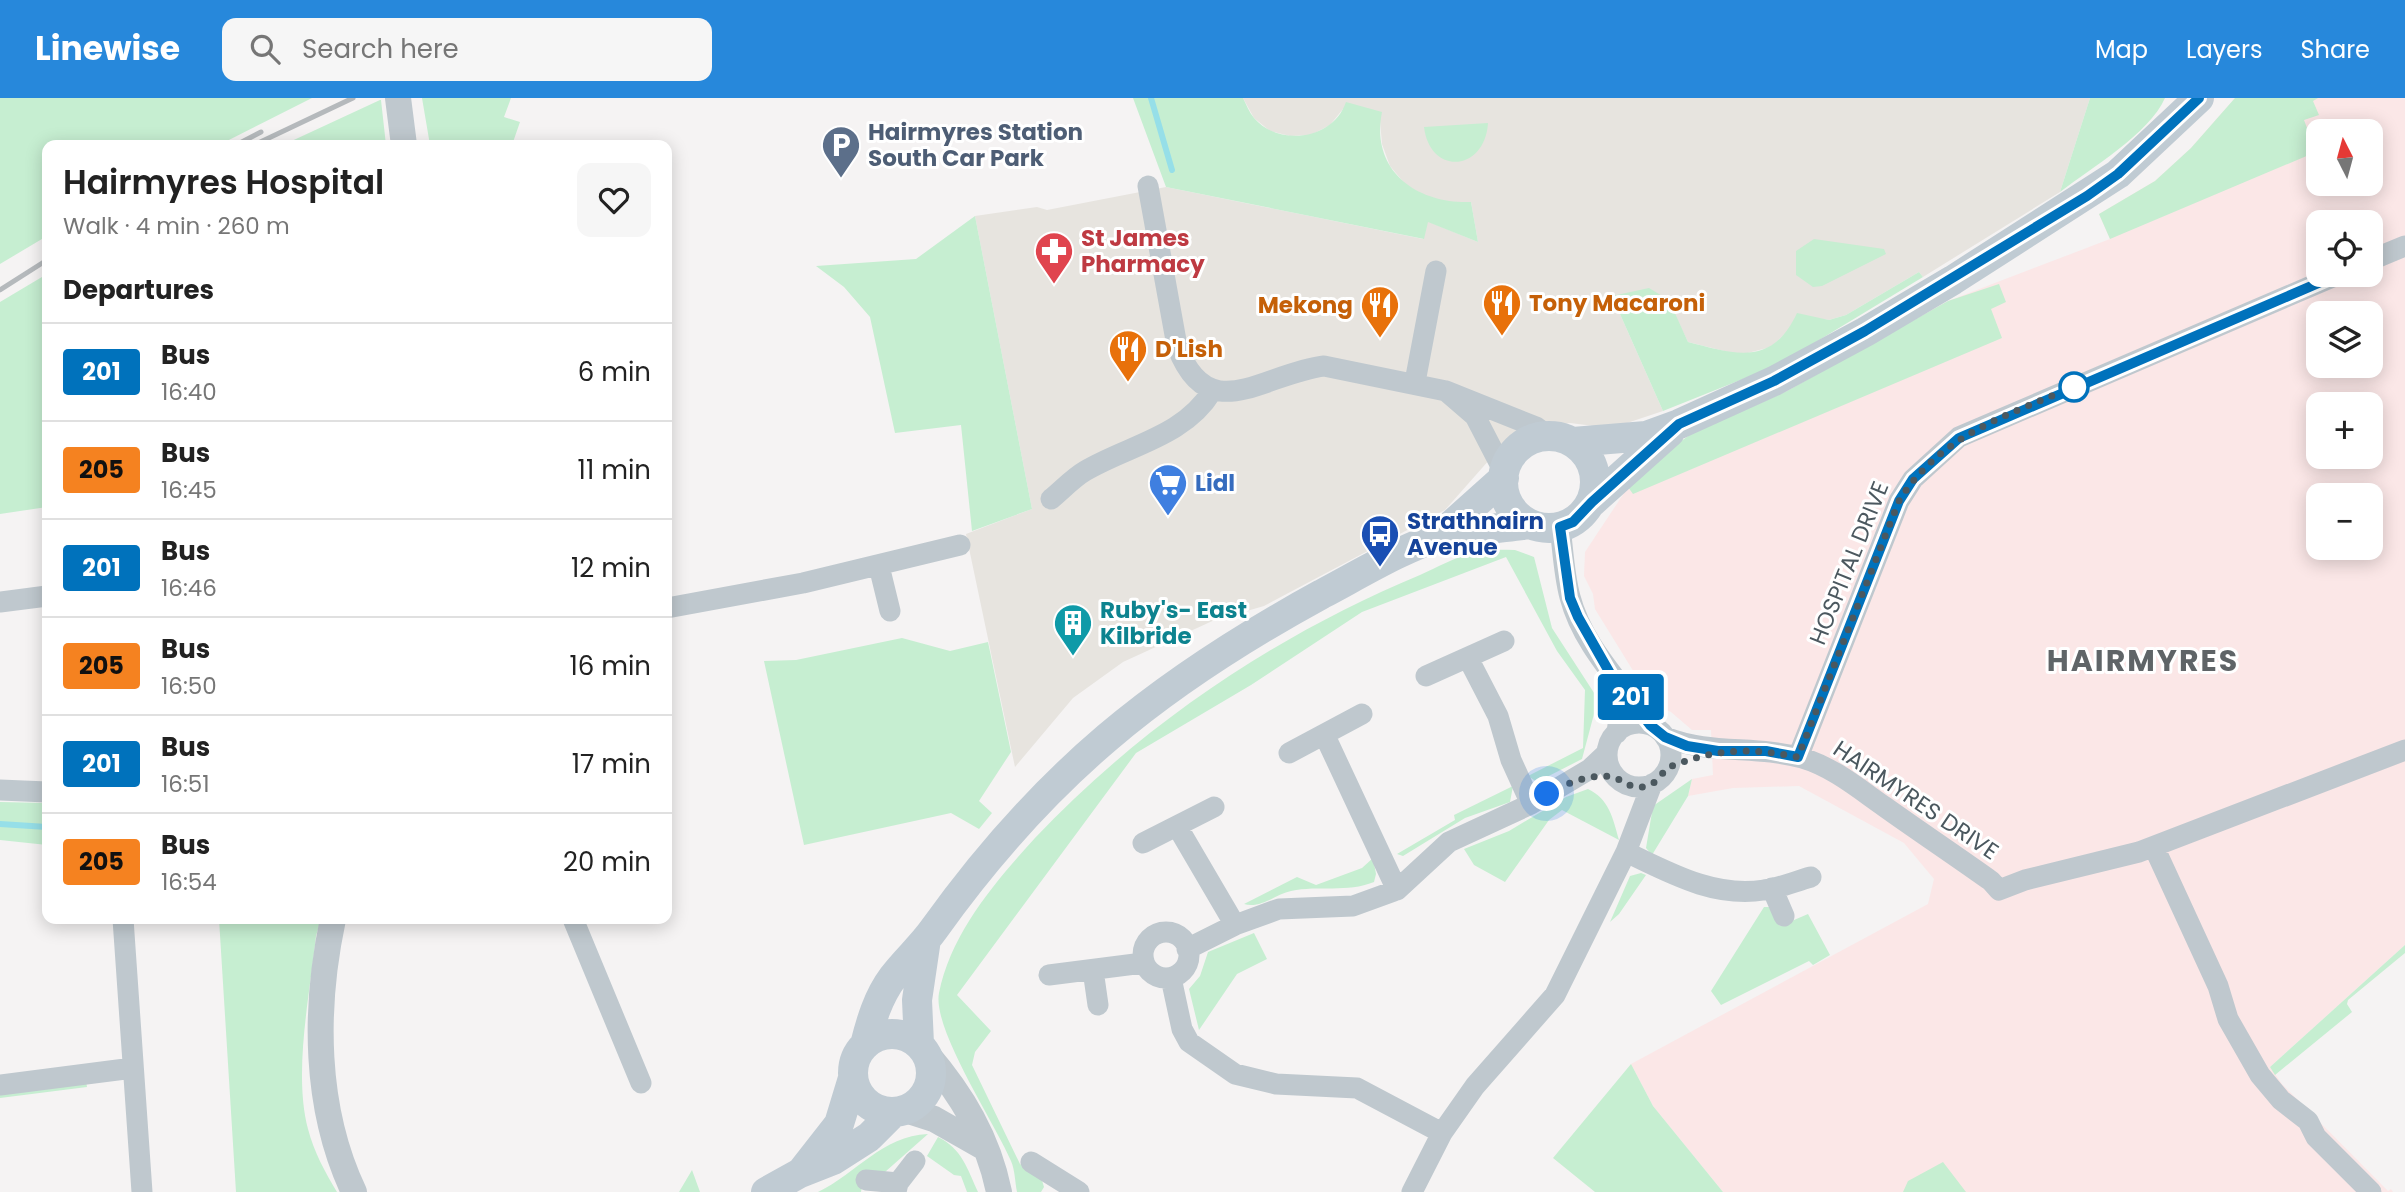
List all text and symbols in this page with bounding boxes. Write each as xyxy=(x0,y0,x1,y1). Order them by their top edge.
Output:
search box xyxy=(222,18,712,81)
text: Linewise xyxy=(35,25,180,72)
icon: search xyxy=(246,30,284,68)
text: Search here xyxy=(302,31,459,67)
text: Map xyxy=(2095,33,2148,66)
text: Layers xyxy=(2186,33,2262,66)
text: Share xyxy=(2300,33,2370,66)
place label: Hairmyres Station South Car Park xyxy=(868,116,1083,174)
north arrow xyxy=(2306,119,2384,196)
map controls xyxy=(2306,119,2383,560)
parking icon: Hairmyres Station South Car Park xyxy=(820,124,862,179)
text: Hairmyres Hospital xyxy=(63,159,384,206)
button: heart xyxy=(577,163,651,237)
text: Walk · 4 min · 260 m xyxy=(63,210,290,242)
button: locate xyxy=(2306,210,2383,287)
place label: St James Pharmacy xyxy=(1081,222,1205,280)
pharmacy icon: St James Pharmacy xyxy=(1033,230,1075,285)
text: Departures xyxy=(63,272,214,308)
restaurant icon: Tony Macaroni xyxy=(1481,282,1523,337)
restaurant icon: Mekong xyxy=(1359,284,1401,339)
place label: Tony Macaroni xyxy=(1529,287,1705,319)
place label: Mekong xyxy=(1258,289,1353,321)
button: layers xyxy=(2306,301,2383,378)
restaurant icon: D'Lish xyxy=(1107,328,1149,383)
place label: D'Lish xyxy=(1155,333,1223,365)
text: Bus xyxy=(161,337,210,373)
text: 6 min xyxy=(578,354,651,390)
text: 201 xyxy=(82,355,121,388)
unlabelled marker xyxy=(2059,372,2089,402)
text: 16:40 xyxy=(161,376,217,408)
button: + xyxy=(2306,392,2383,469)
text: Bus xyxy=(161,435,210,471)
text: 11 min xyxy=(578,452,651,488)
text: 205 xyxy=(79,453,124,486)
supermarket icon: Lidl xyxy=(1147,462,1189,517)
place label: Lidl xyxy=(1195,467,1235,499)
text: 16:45 xyxy=(161,474,217,506)
street label: HOSPITAL DRIVE xyxy=(1802,476,1896,650)
button: − xyxy=(2306,483,2383,560)
place label: Strathnairn Avenue xyxy=(1407,505,1544,563)
bus stop icon: Strathnairn Avenue xyxy=(1359,513,1401,568)
text: Bus xyxy=(161,533,210,569)
text: 12 min xyxy=(571,550,651,586)
text: 201 xyxy=(82,551,121,584)
text: 16:46 xyxy=(161,572,217,604)
place label: Ruby's- East Kilbride xyxy=(1100,594,1247,652)
building icon: Ruby's- East Kilbride xyxy=(1052,602,1094,657)
text: Bus xyxy=(161,631,210,667)
district label: HAIRMYRES xyxy=(2047,639,2239,682)
text: 16 min xyxy=(569,648,651,684)
text: 205 xyxy=(79,649,124,682)
text: 16:50 xyxy=(161,670,217,702)
line badge: 201 xyxy=(1591,674,1671,720)
text: 201 xyxy=(1612,680,1650,713)
text: Bus xyxy=(161,729,210,765)
street label: HAIRMYRES DRIVE xyxy=(1827,733,2005,867)
text: 17 min xyxy=(572,746,651,782)
text: 201 xyxy=(82,747,121,780)
text: 16:51 xyxy=(161,768,210,800)
your location xyxy=(1529,776,1564,811)
text: Bus xyxy=(161,827,210,863)
text: 20 min xyxy=(563,844,651,880)
text: 205 xyxy=(79,845,124,878)
text: 16:54 xyxy=(161,866,217,898)

